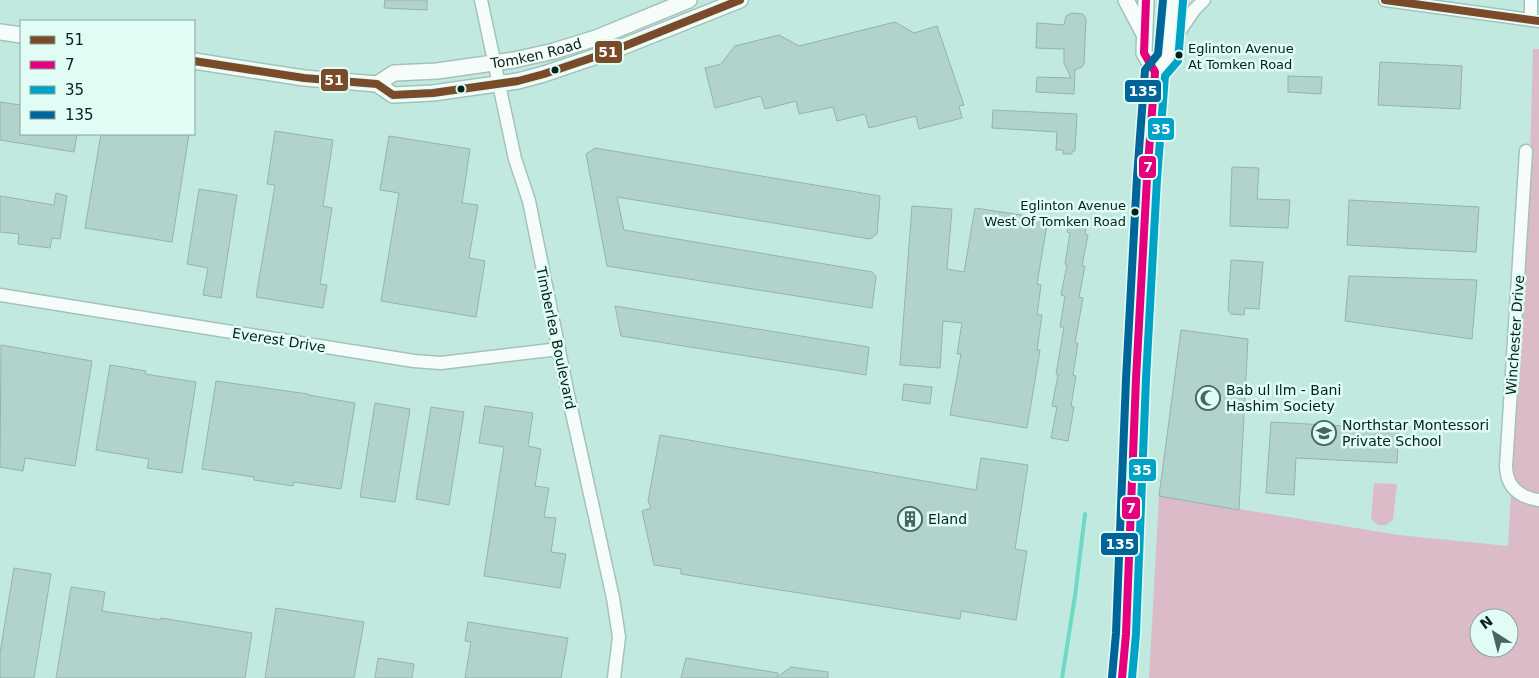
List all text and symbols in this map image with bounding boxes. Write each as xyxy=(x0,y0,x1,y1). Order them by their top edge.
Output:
legend xyxy=(20,20,195,135)
text: 51 xyxy=(65,31,84,49)
street label: Tomken Road xyxy=(488,35,584,71)
line badge: 51 xyxy=(594,40,623,64)
place label: Eglinton Avenue At Tomken Road xyxy=(1188,41,1294,72)
text: 51 xyxy=(598,44,618,60)
marker: Eglinton Avenue At Tomken Road xyxy=(1174,50,1184,60)
text: 7 xyxy=(65,56,75,74)
unlabelled marker xyxy=(550,65,560,75)
line badge: 51 xyxy=(320,68,349,92)
text: 51 xyxy=(324,72,344,88)
line badge: 135 xyxy=(1124,79,1162,103)
text: 35 xyxy=(65,81,84,99)
text: 135 xyxy=(1128,83,1158,99)
unlabelled marker xyxy=(456,84,466,94)
text: 135 xyxy=(65,106,94,124)
line badge: 35 xyxy=(1147,117,1175,141)
text: 35 xyxy=(1151,121,1171,137)
line badge: 7 xyxy=(1138,155,1157,179)
text: 7 xyxy=(1143,159,1153,175)
place label: Eglinton Avenue West Of Tomken Road xyxy=(985,198,1126,229)
marker: Eglinton Avenue West Of Tomken Road xyxy=(1130,207,1140,217)
street label: Timberlea Boulevard xyxy=(533,264,579,411)
street label: Winchester Drive xyxy=(1503,274,1527,396)
street label: Everest Drive xyxy=(231,325,327,355)
place label: Bab ul Ilm - Bani Hashim Society xyxy=(1226,382,1341,414)
mosque icon: Bab ul Ilm - Bani Hashim Society xyxy=(1195,385,1221,411)
place label: Northstar Montessori Private School xyxy=(1342,417,1489,449)
school or university icon: Northstar Montessori Private School xyxy=(1311,420,1337,446)
line badge: 35 xyxy=(1128,458,1157,482)
text: 35 xyxy=(1132,462,1152,478)
line badge: 7 xyxy=(1121,496,1141,520)
text: 7 xyxy=(1126,500,1136,516)
building icon: Eland xyxy=(897,506,923,532)
place label: Eland xyxy=(928,511,967,527)
line badge: 135 xyxy=(1100,532,1139,556)
text: 135 xyxy=(1105,536,1135,552)
north arrow xyxy=(1469,608,1519,658)
text: N xyxy=(1477,613,1496,632)

